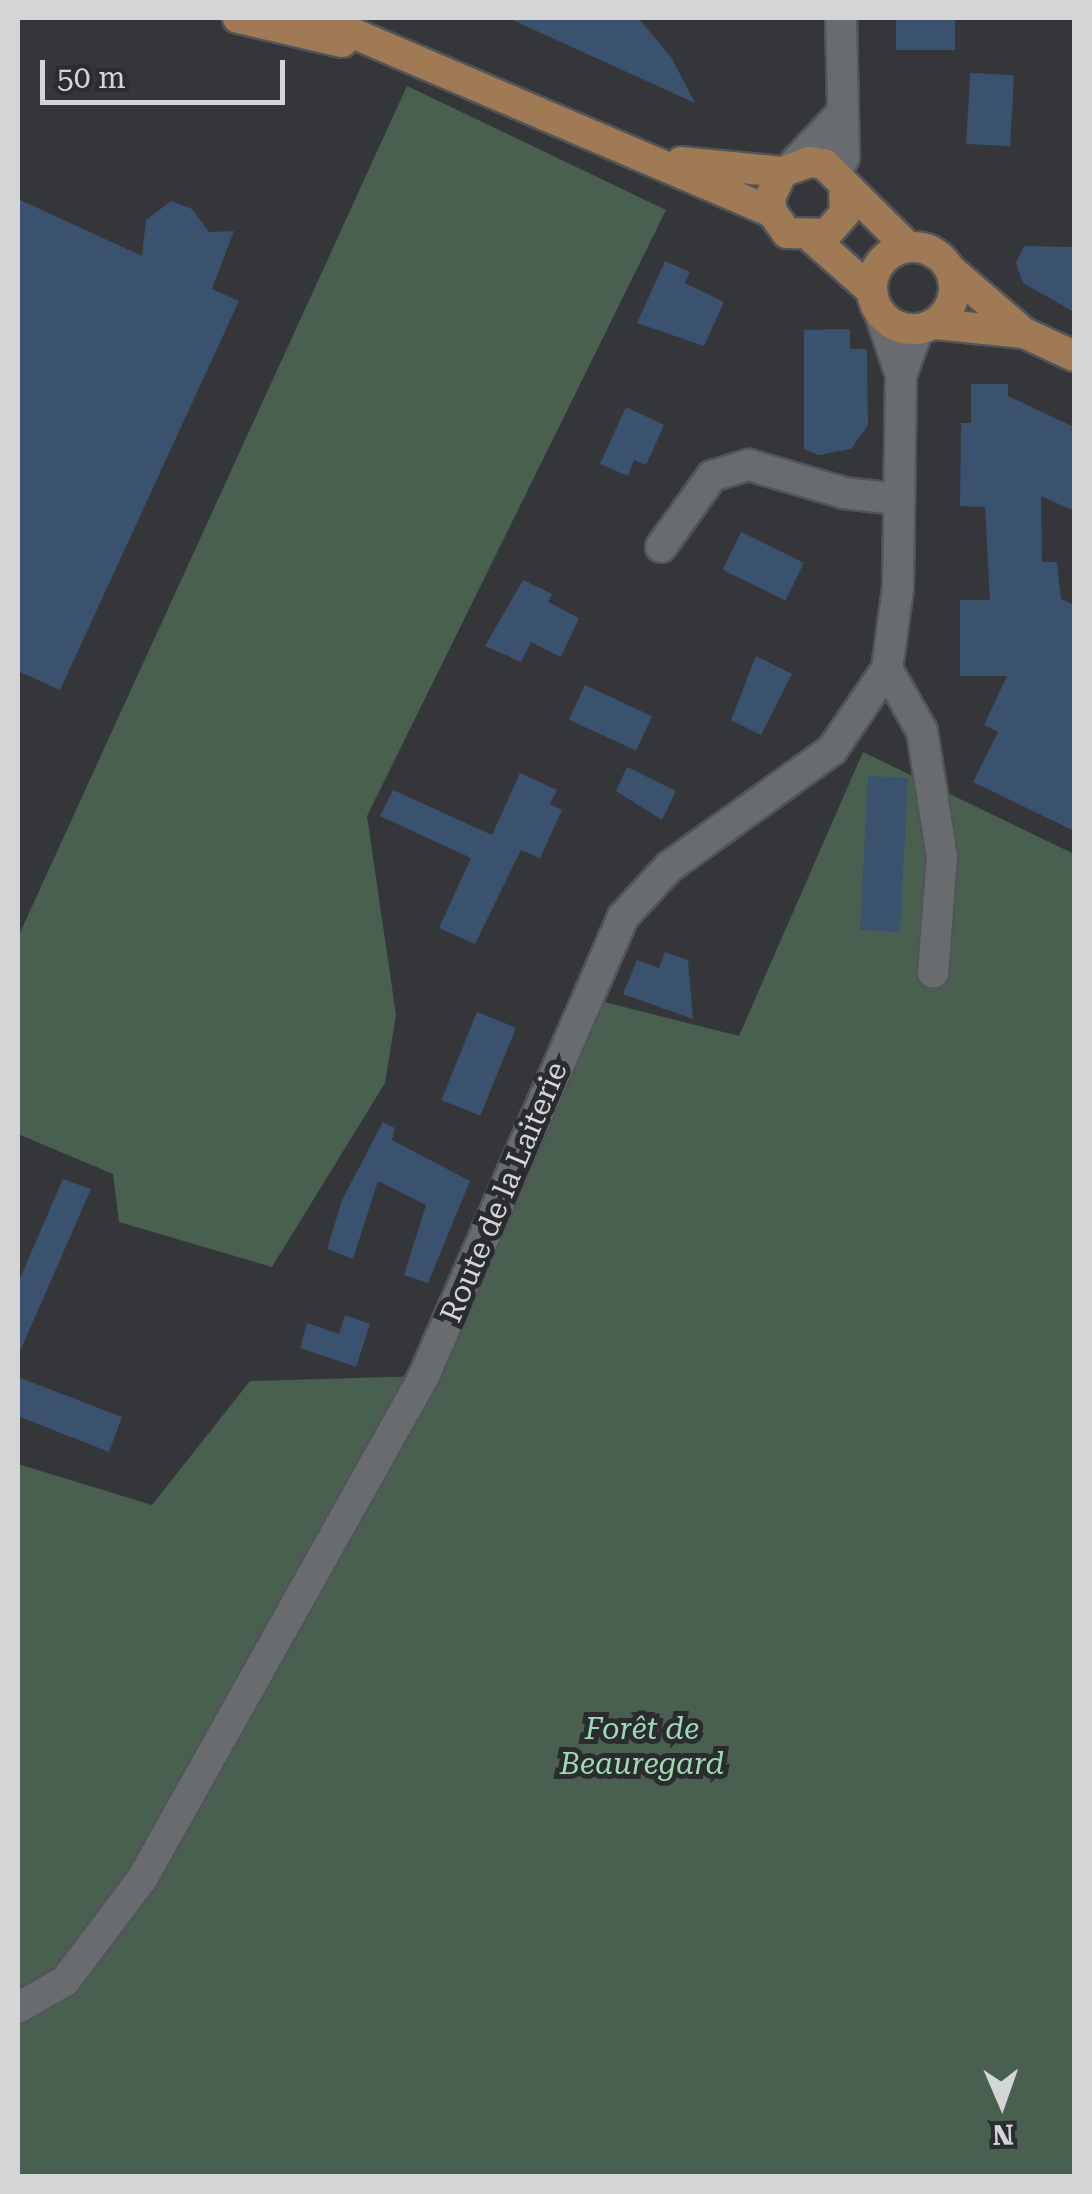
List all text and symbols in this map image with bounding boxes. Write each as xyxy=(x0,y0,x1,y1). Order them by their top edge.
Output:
scale bar xyxy=(45,40,290,102)
text: 50 m xyxy=(57,60,126,95)
street label: Route de la Laiterie xyxy=(433,1056,575,1328)
park label: Forêt de Beauregard xyxy=(560,1711,724,1782)
north arrow xyxy=(952,2054,1052,2154)
text: N xyxy=(992,2118,1014,2151)

